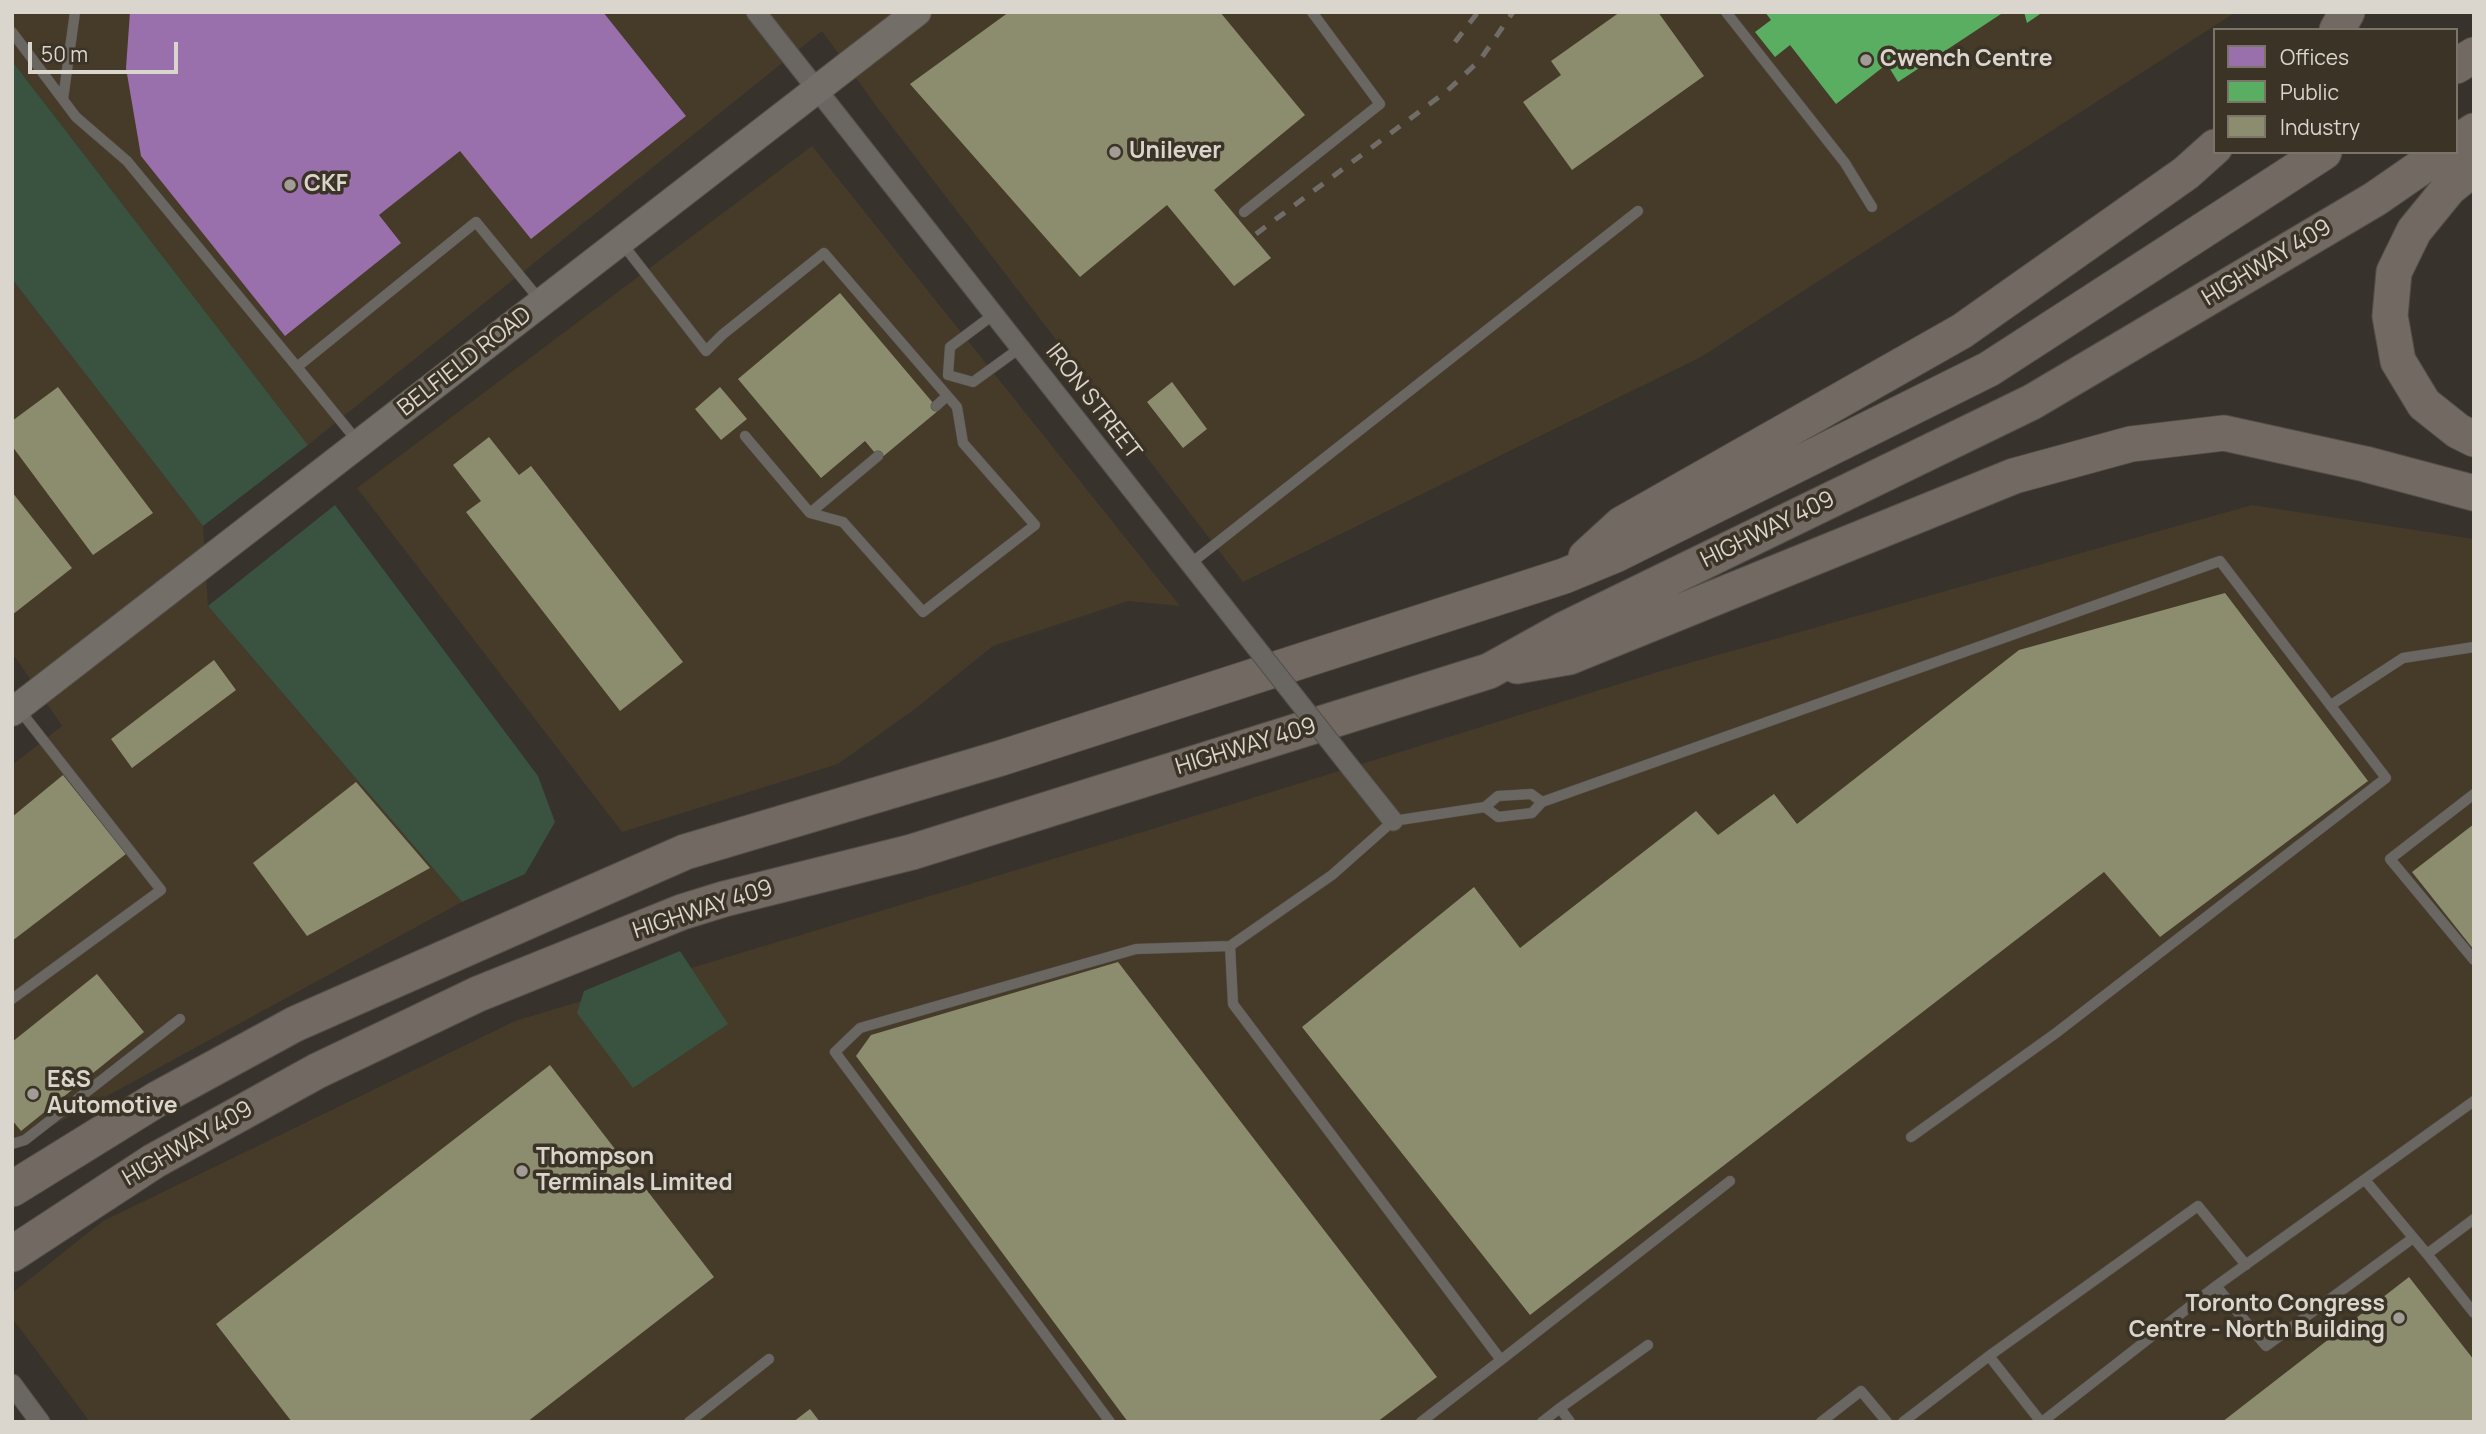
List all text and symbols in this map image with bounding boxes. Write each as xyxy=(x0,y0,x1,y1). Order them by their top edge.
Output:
scale bar xyxy=(32,28,182,72)
legend xyxy=(2213,28,2458,154)
text: 50 m xyxy=(41,40,88,68)
text: Offices xyxy=(2280,43,2349,71)
place label: Cwench Centre xyxy=(1880,46,2053,74)
marker: Cwench Centre xyxy=(1858,52,1874,68)
text: Public xyxy=(2280,78,2339,106)
text: Industry xyxy=(2280,113,2360,141)
place label: Unilever xyxy=(1129,138,1222,166)
marker: Unilever xyxy=(1107,144,1123,160)
place label: CKF xyxy=(304,171,348,199)
marker: CKF xyxy=(282,177,298,193)
street label: HIGHWAY 409 xyxy=(2198,214,2336,312)
street label: BELFIELD ROAD xyxy=(393,301,537,423)
street label: IRON STREET xyxy=(1039,339,1147,465)
street label: HIGHWAY 409 xyxy=(1697,486,1839,574)
street label: HIGHWAY 409 xyxy=(1172,713,1320,781)
street label: HIGHWAY 409 xyxy=(630,874,776,946)
place label: E&S Automotive xyxy=(47,1067,178,1121)
marker: E&S Automotive xyxy=(25,1086,41,1102)
street label: HIGHWAY 409 xyxy=(118,1096,258,1192)
place label: Thompson Terminals Limited xyxy=(536,1144,733,1198)
marker: Thompson Terminals Limited xyxy=(514,1163,530,1179)
place label: Toronto Congress Centre - North Building xyxy=(2129,1291,2385,1345)
marker: Toronto Congress Centre - North Building xyxy=(2391,1310,2407,1326)

